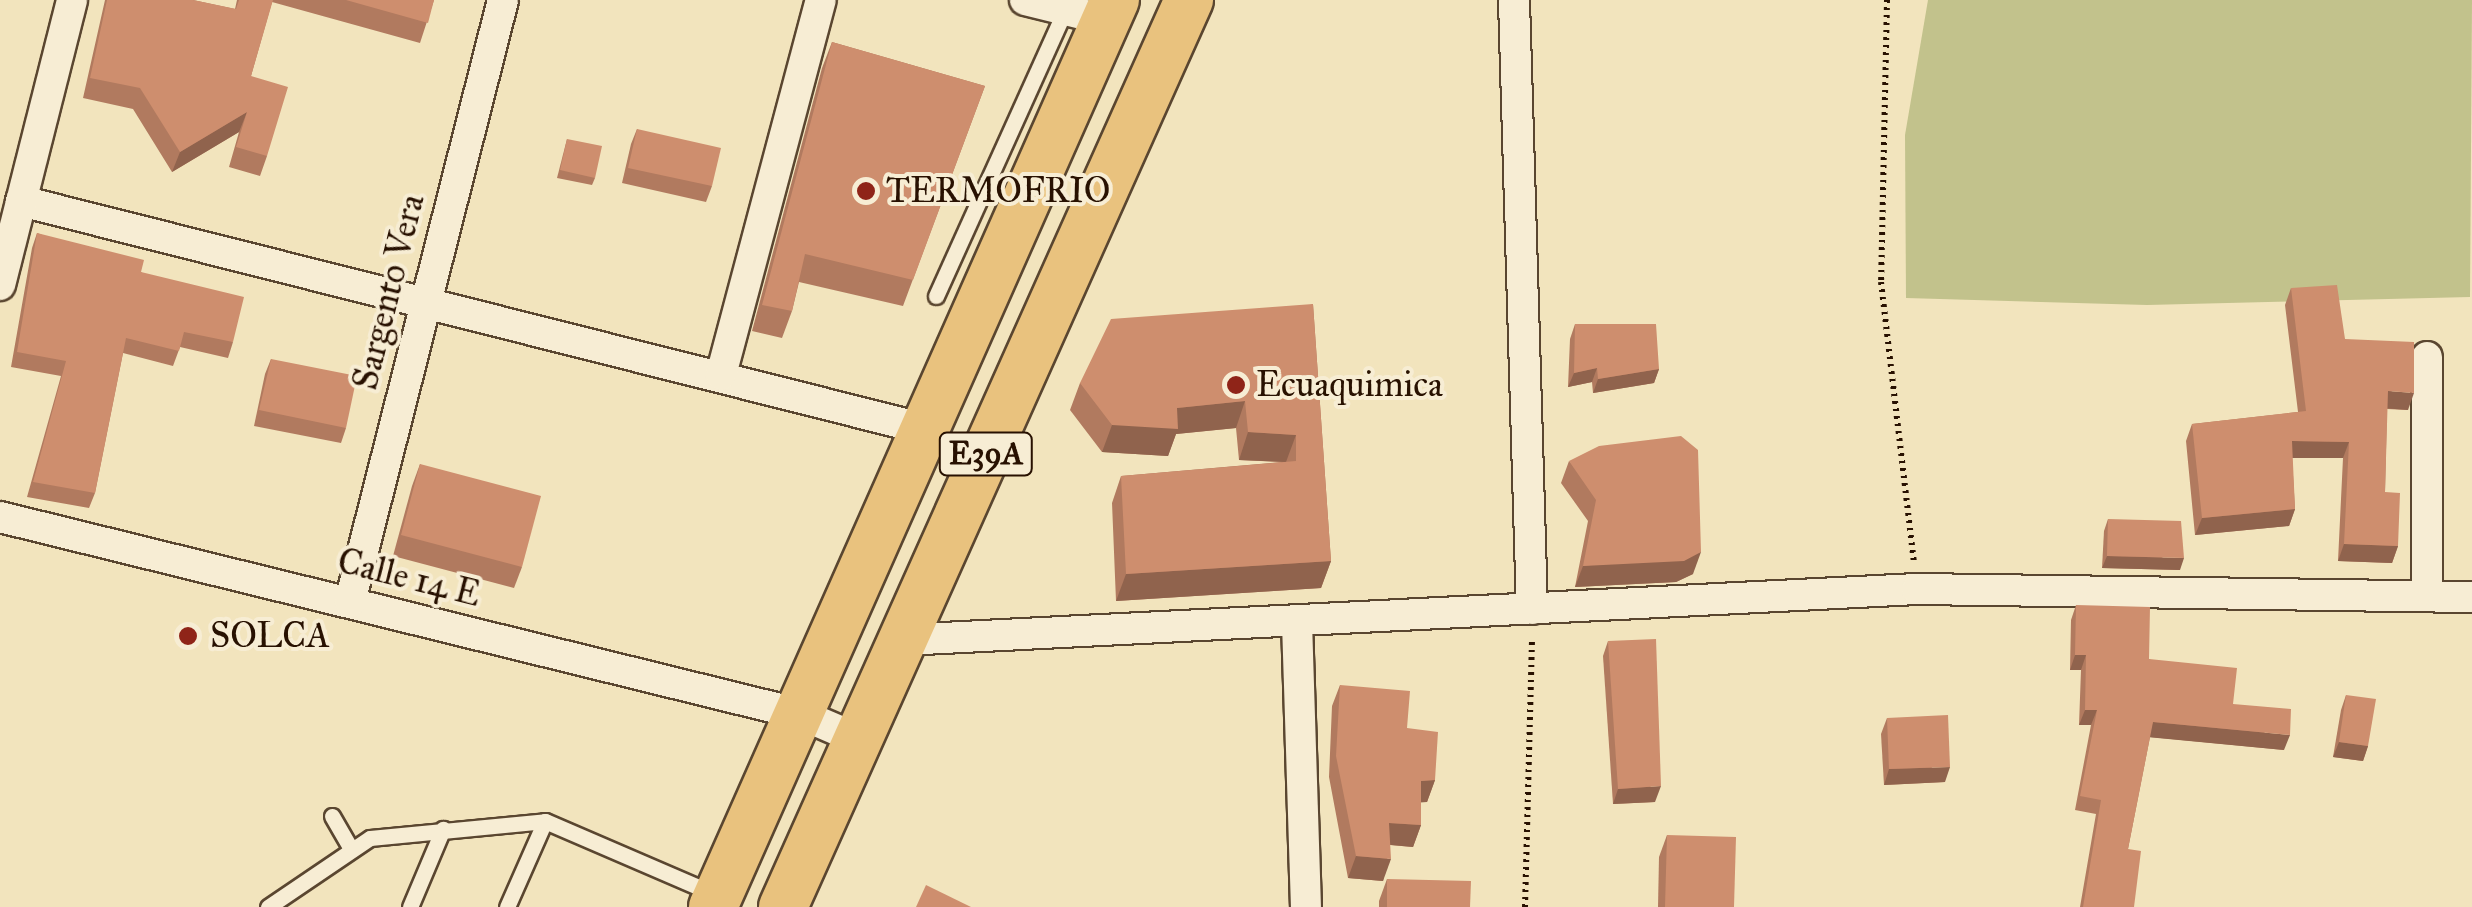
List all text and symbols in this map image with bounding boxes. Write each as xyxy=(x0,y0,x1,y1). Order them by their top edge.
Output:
place label: TERMOFRIO xyxy=(886,170,1110,212)
marker: TERMOFRIO xyxy=(855,180,877,202)
street label: Sargento Vera xyxy=(344,190,434,394)
place label: Ecuaquimica xyxy=(1256,364,1443,406)
marker: Ecuaquimica xyxy=(1225,374,1247,396)
road number: E39A xyxy=(938,427,1034,481)
street label: Calle 14 E xyxy=(333,540,485,616)
place label: SOLCA xyxy=(210,615,330,657)
marker: SOLCA xyxy=(175,623,201,649)

